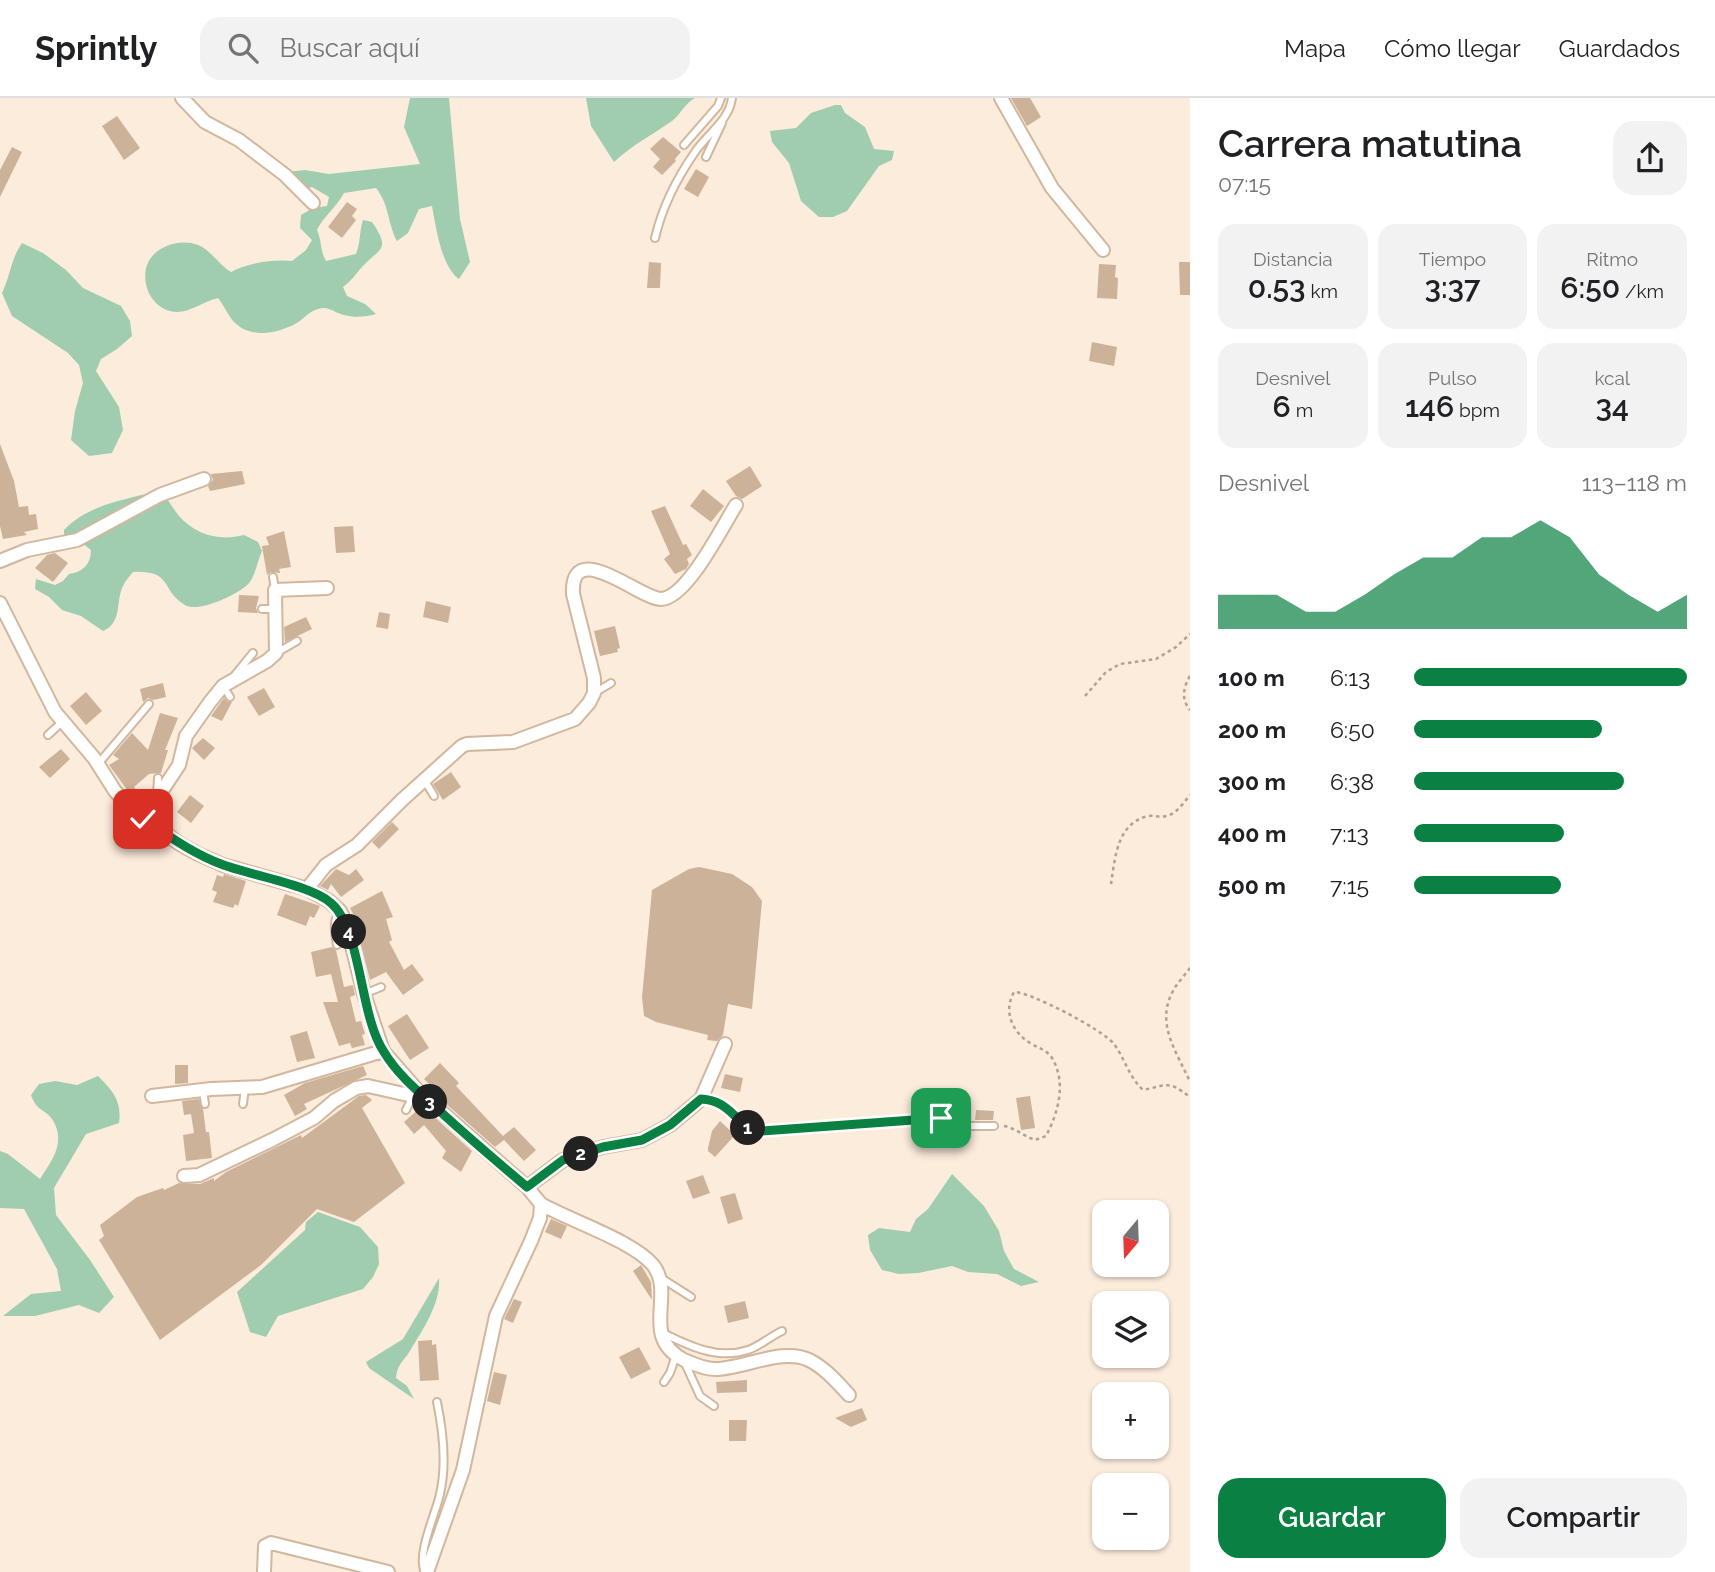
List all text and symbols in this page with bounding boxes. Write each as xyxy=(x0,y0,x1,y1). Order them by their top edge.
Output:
search box xyxy=(200,17,690,80)
text: Sprintly xyxy=(35,29,158,68)
icon: search xyxy=(224,29,262,67)
text: Buscar aquí xyxy=(280,33,420,63)
text: Mapa xyxy=(1284,34,1346,63)
text: Cómo llegar xyxy=(1384,34,1521,63)
text: Guardados xyxy=(1559,34,1680,63)
text: Carrera matutina xyxy=(1218,121,1522,166)
button: share xyxy=(1613,121,1687,195)
text: 07:15 xyxy=(1218,170,1271,197)
text: Distancia xyxy=(1253,248,1333,270)
text: Tiempo xyxy=(1419,248,1486,270)
text: Ritmo xyxy=(1586,248,1638,270)
text: 0.53 xyxy=(1248,270,1306,305)
text: 3:37 xyxy=(1424,270,1481,305)
text: 6:50 xyxy=(1560,270,1620,305)
text: km xyxy=(1306,280,1338,302)
text: /km xyxy=(1620,280,1664,302)
text: Desnivel xyxy=(1255,367,1330,389)
text: Pulso xyxy=(1428,367,1477,389)
text: kcal xyxy=(1594,367,1630,389)
text: 6 xyxy=(1273,389,1291,424)
text: 146 xyxy=(1405,389,1454,424)
text: 34 xyxy=(1595,389,1629,424)
text: m xyxy=(1291,399,1313,421)
text: bpm xyxy=(1454,399,1500,421)
text: Desnivel xyxy=(1218,469,1309,496)
text: 113–118 m xyxy=(1582,469,1687,496)
text: 100 m xyxy=(1218,664,1285,691)
text: 6:13 xyxy=(1330,664,1370,691)
text: 200 m xyxy=(1218,716,1286,743)
text: 6:50 xyxy=(1330,716,1375,743)
text: 300 m xyxy=(1218,768,1286,795)
text: 6:38 xyxy=(1330,768,1374,795)
pin xyxy=(113,789,173,849)
icon: check xyxy=(124,800,162,838)
text: 400 m xyxy=(1218,820,1286,847)
text: 7:13 xyxy=(1330,820,1369,847)
text: 500 m xyxy=(1218,872,1286,899)
text: 7:15 xyxy=(1330,872,1369,899)
pin: 4 xyxy=(332,914,366,950)
text: 4 xyxy=(343,920,354,942)
pin: 3 xyxy=(412,1084,448,1119)
pin xyxy=(911,1088,971,1148)
text: 3 xyxy=(424,1090,435,1112)
icon: arrive xyxy=(922,1099,960,1137)
pin: 1 xyxy=(730,1110,766,1146)
text: 1 xyxy=(743,1116,752,1138)
pin: 2 xyxy=(564,1136,598,1172)
text: 2 xyxy=(575,1142,586,1164)
north arrow xyxy=(1092,1200,1169,1278)
map controls xyxy=(1092,1200,1169,1550)
button: layers xyxy=(1092,1291,1169,1368)
button: + xyxy=(1092,1382,1169,1459)
button: − xyxy=(1092,1473,1169,1550)
button: Guardar xyxy=(1218,1478,1446,1558)
button: Compartir xyxy=(1460,1478,1687,1558)

